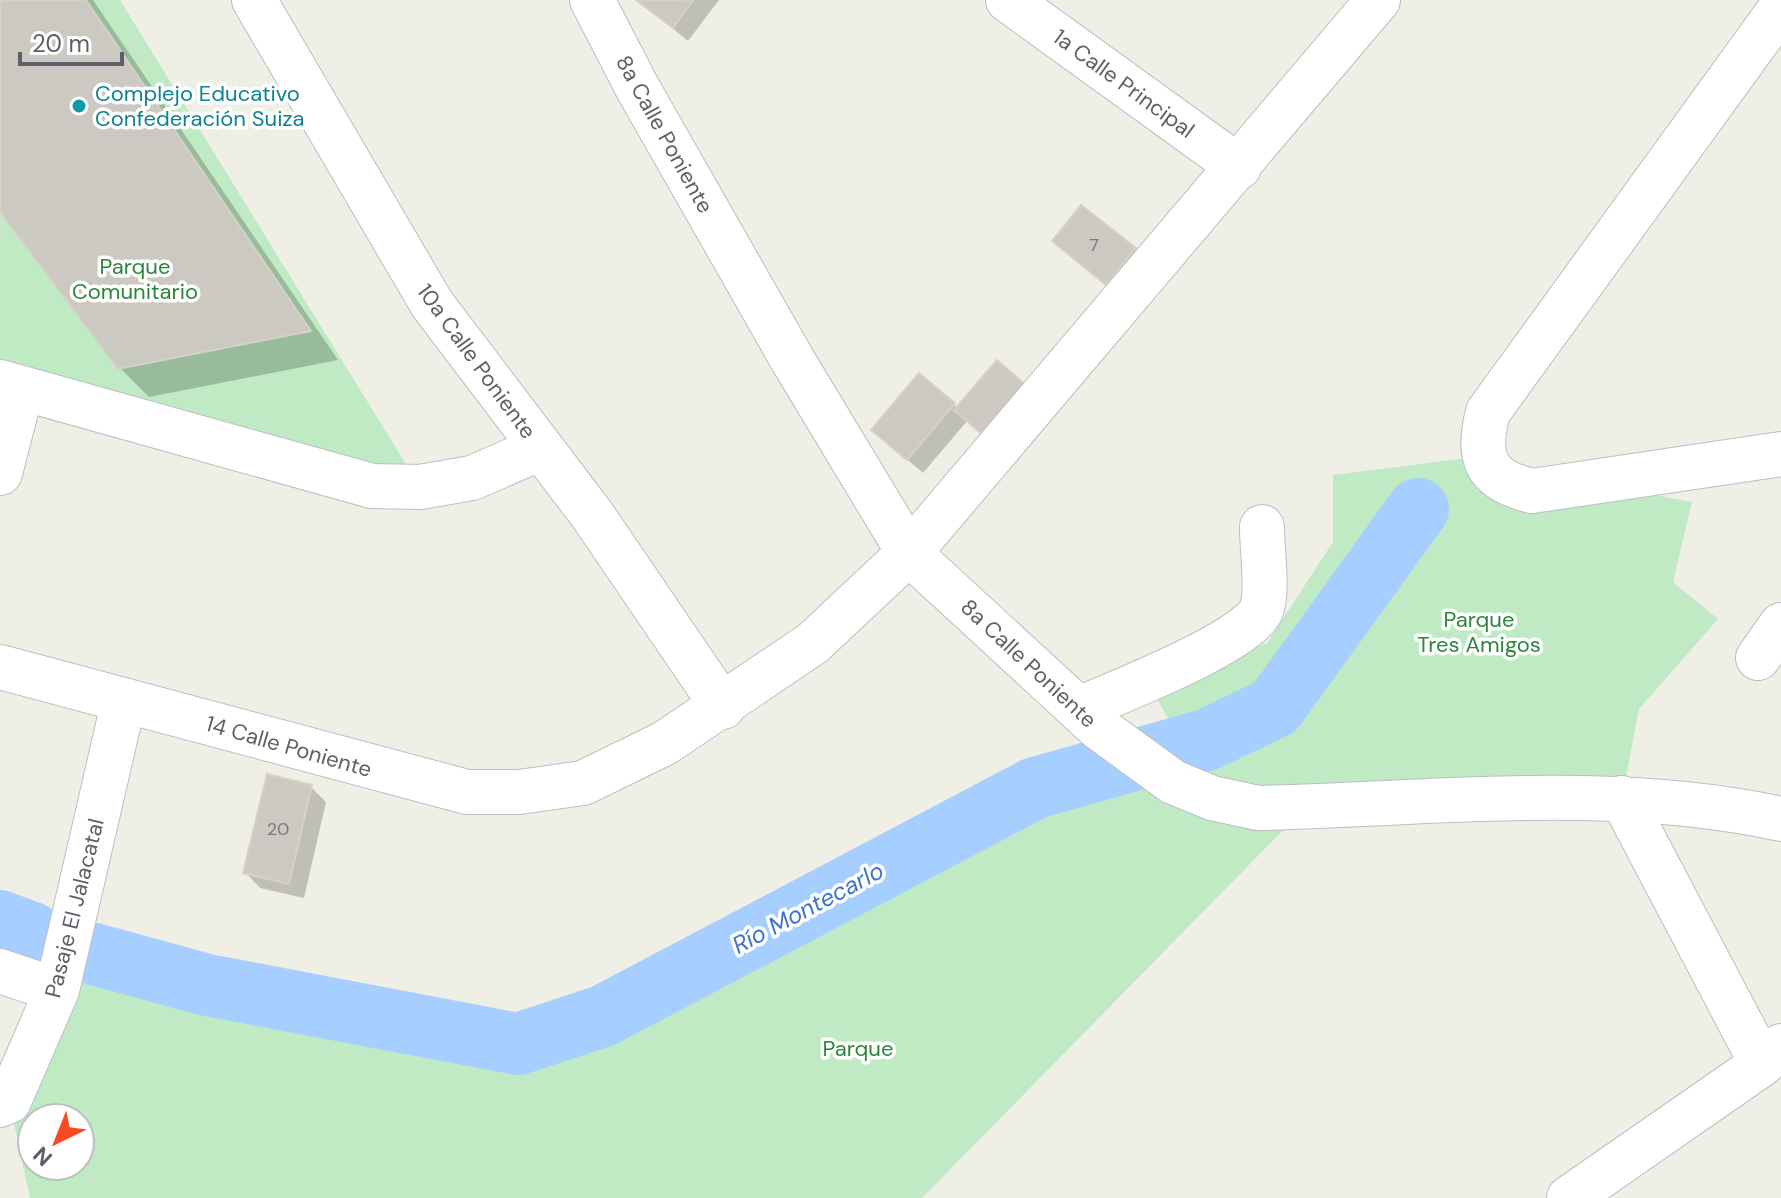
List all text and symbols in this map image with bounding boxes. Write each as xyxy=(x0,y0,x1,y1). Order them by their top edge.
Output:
scale bar xyxy=(20,16,122,66)
street label: 1a Calle Principal xyxy=(1047,22,1200,144)
text: 20 m xyxy=(32,28,90,59)
street label: 8a Calle Poniente xyxy=(609,50,720,218)
place label: Complejo Educativo Confederación Suiza xyxy=(95,79,304,133)
marker: Complejo Educativo Confederación Suiza xyxy=(70,97,88,115)
house number: 7 xyxy=(1089,233,1099,257)
park label: Parque Comunitario xyxy=(72,252,198,306)
street label: 10a Calle Poniente xyxy=(411,278,543,445)
street label: 8a Calle Poniente xyxy=(954,593,1103,734)
park label: Parque Tres Amigos xyxy=(1417,605,1541,659)
street label: 14 Calle Poniente xyxy=(203,709,375,784)
street label: Pasaje El Jalacatal xyxy=(38,815,111,1001)
house number: 20 xyxy=(267,817,289,841)
water label: Río Montecarlo xyxy=(727,855,889,961)
park label: Parque xyxy=(823,1034,893,1063)
north arrow xyxy=(16,1102,96,1182)
text: N xyxy=(27,1140,58,1172)

